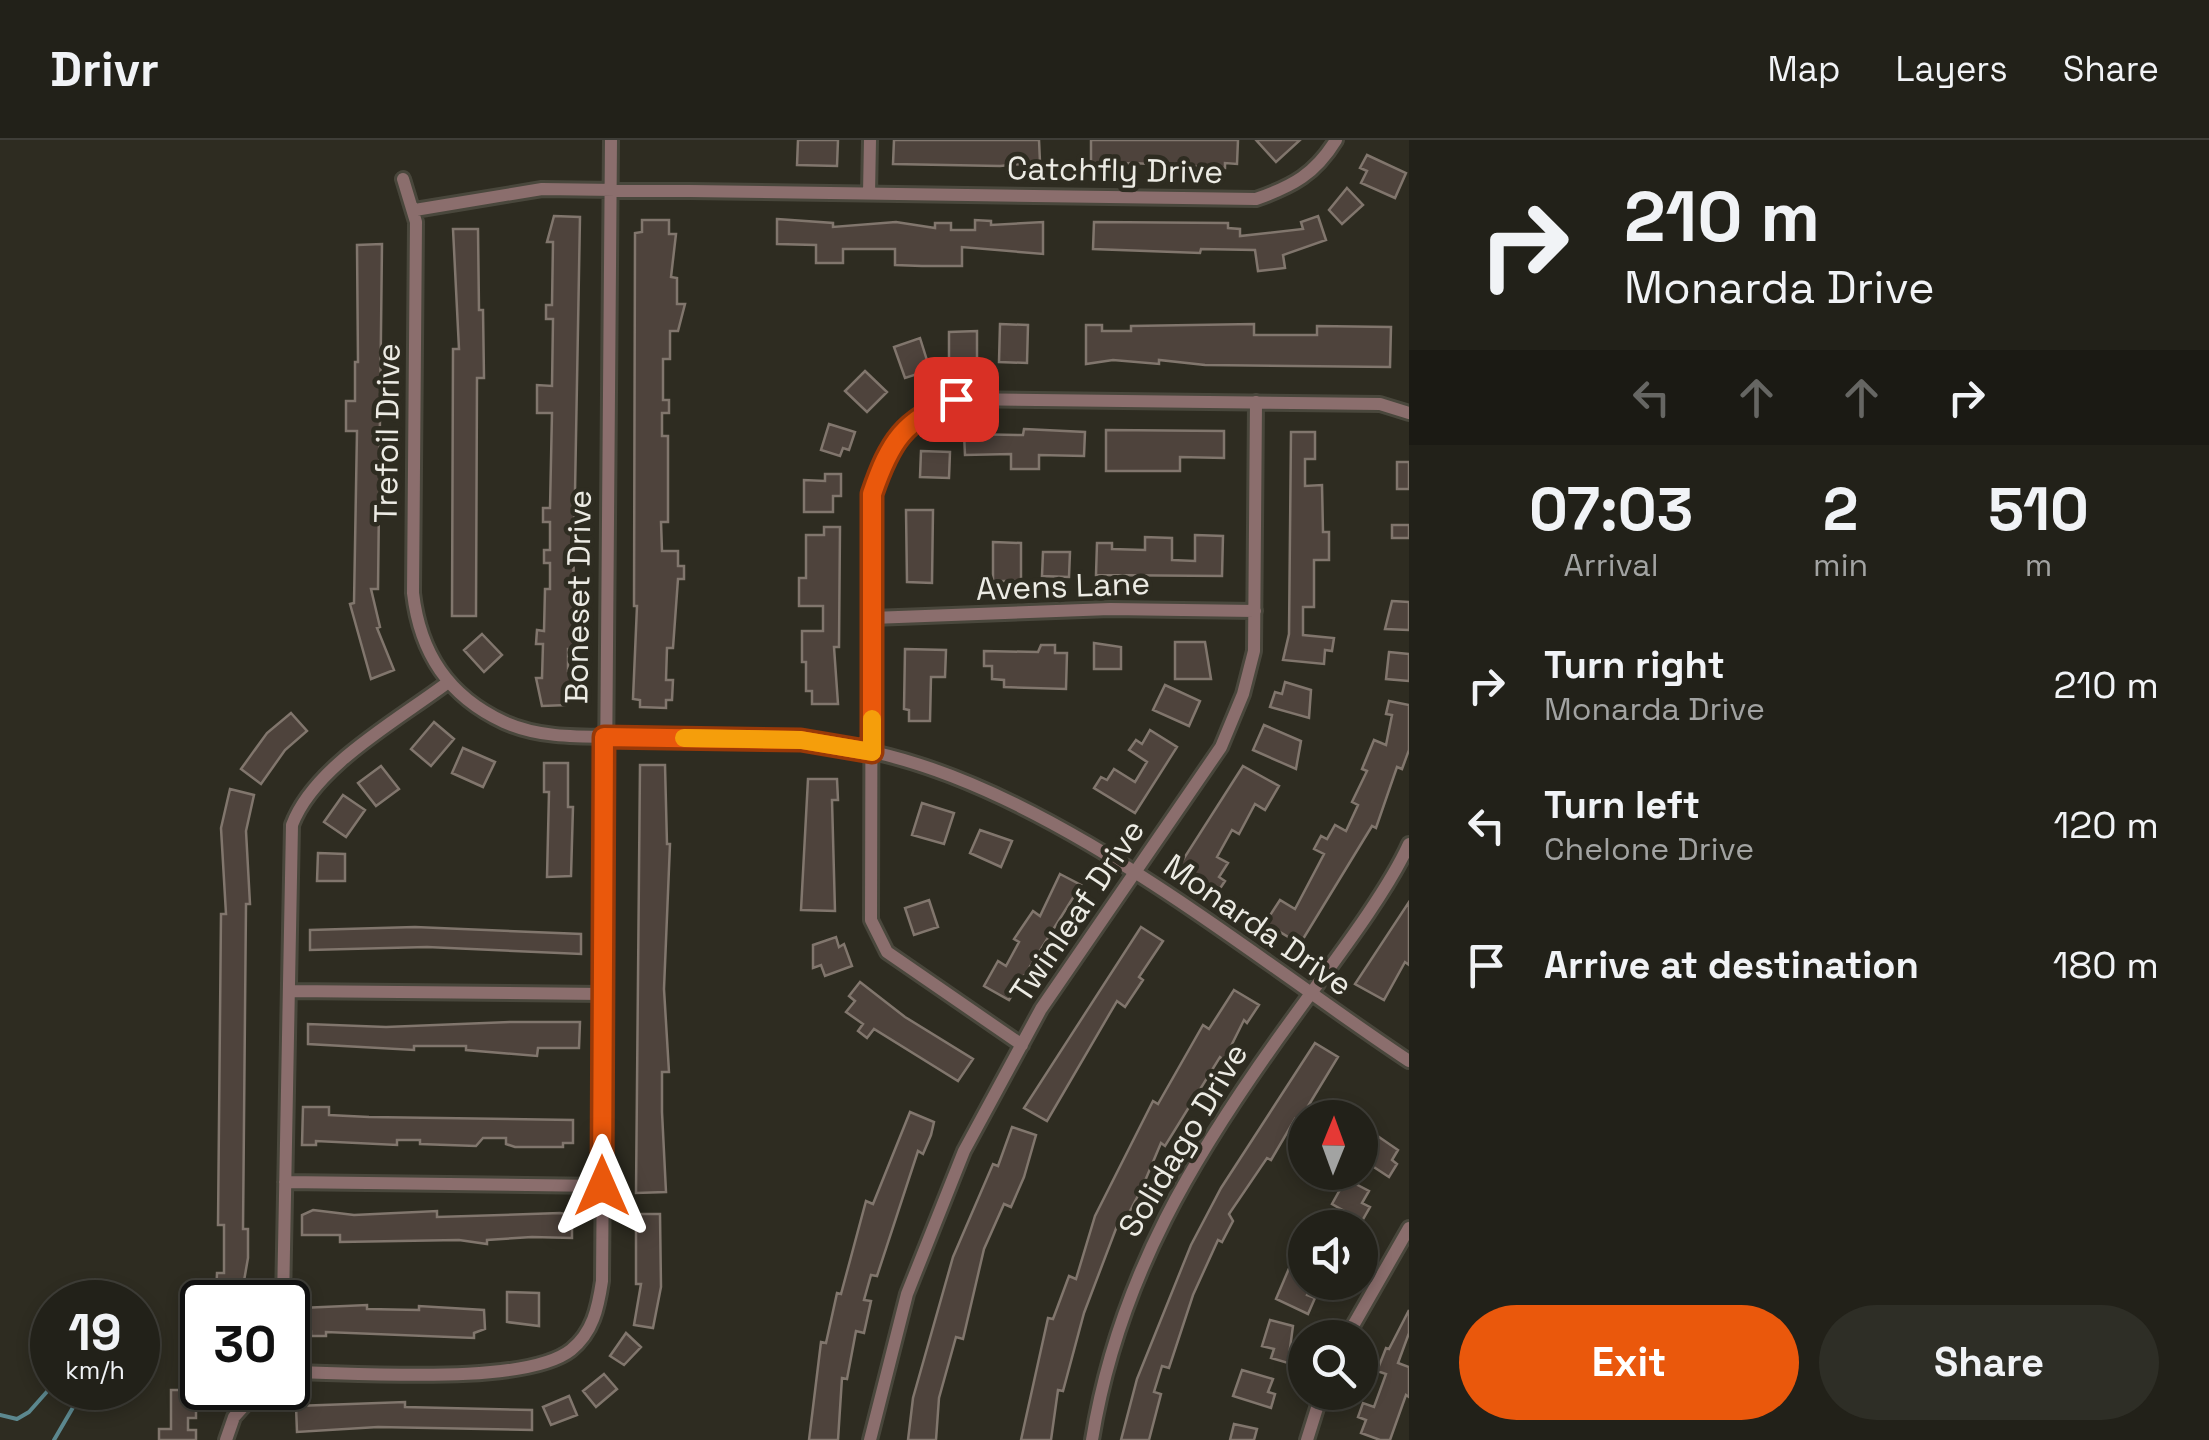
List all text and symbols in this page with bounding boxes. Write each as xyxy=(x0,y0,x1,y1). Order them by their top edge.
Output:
text: Drivr xyxy=(50,39,159,100)
text: Map xyxy=(1767,47,1840,91)
text: Layers xyxy=(1895,47,2008,91)
text: Share xyxy=(2063,47,2159,91)
street label: Catchfly Drive xyxy=(1007,148,1223,192)
text: 210 m xyxy=(1624,172,1820,261)
icon: right xyxy=(1459,180,1589,310)
text: Monarda Drive xyxy=(1624,259,1935,316)
street label: Trefoil Drive xyxy=(365,343,409,523)
pin xyxy=(914,357,999,442)
icon: left xyxy=(1624,370,1679,425)
icon: ahead xyxy=(1729,370,1784,425)
icon: ahead xyxy=(1834,370,1889,425)
icon: right xyxy=(1939,370,1994,425)
icon: arrive xyxy=(929,372,984,427)
text: 07:03 xyxy=(1529,471,1693,548)
text: 2 xyxy=(1823,471,1858,548)
text: 510 xyxy=(1988,471,2089,548)
street label: Boneset Drive xyxy=(556,490,600,704)
text: Arrival xyxy=(1563,545,1659,585)
text: min xyxy=(1813,545,1868,585)
text: m xyxy=(2025,545,2052,585)
street label: Avens Lane xyxy=(975,563,1151,609)
text: Turn right xyxy=(1544,641,1725,689)
icon: right xyxy=(1459,658,1514,713)
text: 210 m xyxy=(2053,661,2159,709)
text: Monarda Drive xyxy=(1544,689,1765,729)
text: Turn left xyxy=(1544,781,1700,829)
icon: left xyxy=(1459,798,1514,853)
text: 120 m xyxy=(2053,801,2159,849)
street label: Twinleaf Drive xyxy=(1001,812,1153,1010)
text: Chelone Drive xyxy=(1544,829,1754,869)
street label: Monarda Drive xyxy=(1156,845,1360,1005)
icon: arrive xyxy=(1459,938,1514,993)
text: Arrive at destination xyxy=(1544,941,1919,989)
text: 180 m xyxy=(2053,941,2159,989)
street label: Solidago Drive xyxy=(1109,1036,1257,1244)
north arrow xyxy=(1288,1100,1378,1190)
map controls xyxy=(1288,1100,1378,1410)
position arrow xyxy=(550,1134,654,1238)
button: sound xyxy=(1288,1210,1378,1300)
speed limit sign: 30 xyxy=(180,1280,310,1410)
text: 19 xyxy=(68,1301,122,1365)
button: Exit xyxy=(1459,1305,1799,1420)
button: Share xyxy=(1819,1305,2159,1420)
button: search xyxy=(1288,1320,1378,1410)
text: km/h xyxy=(65,1354,125,1386)

